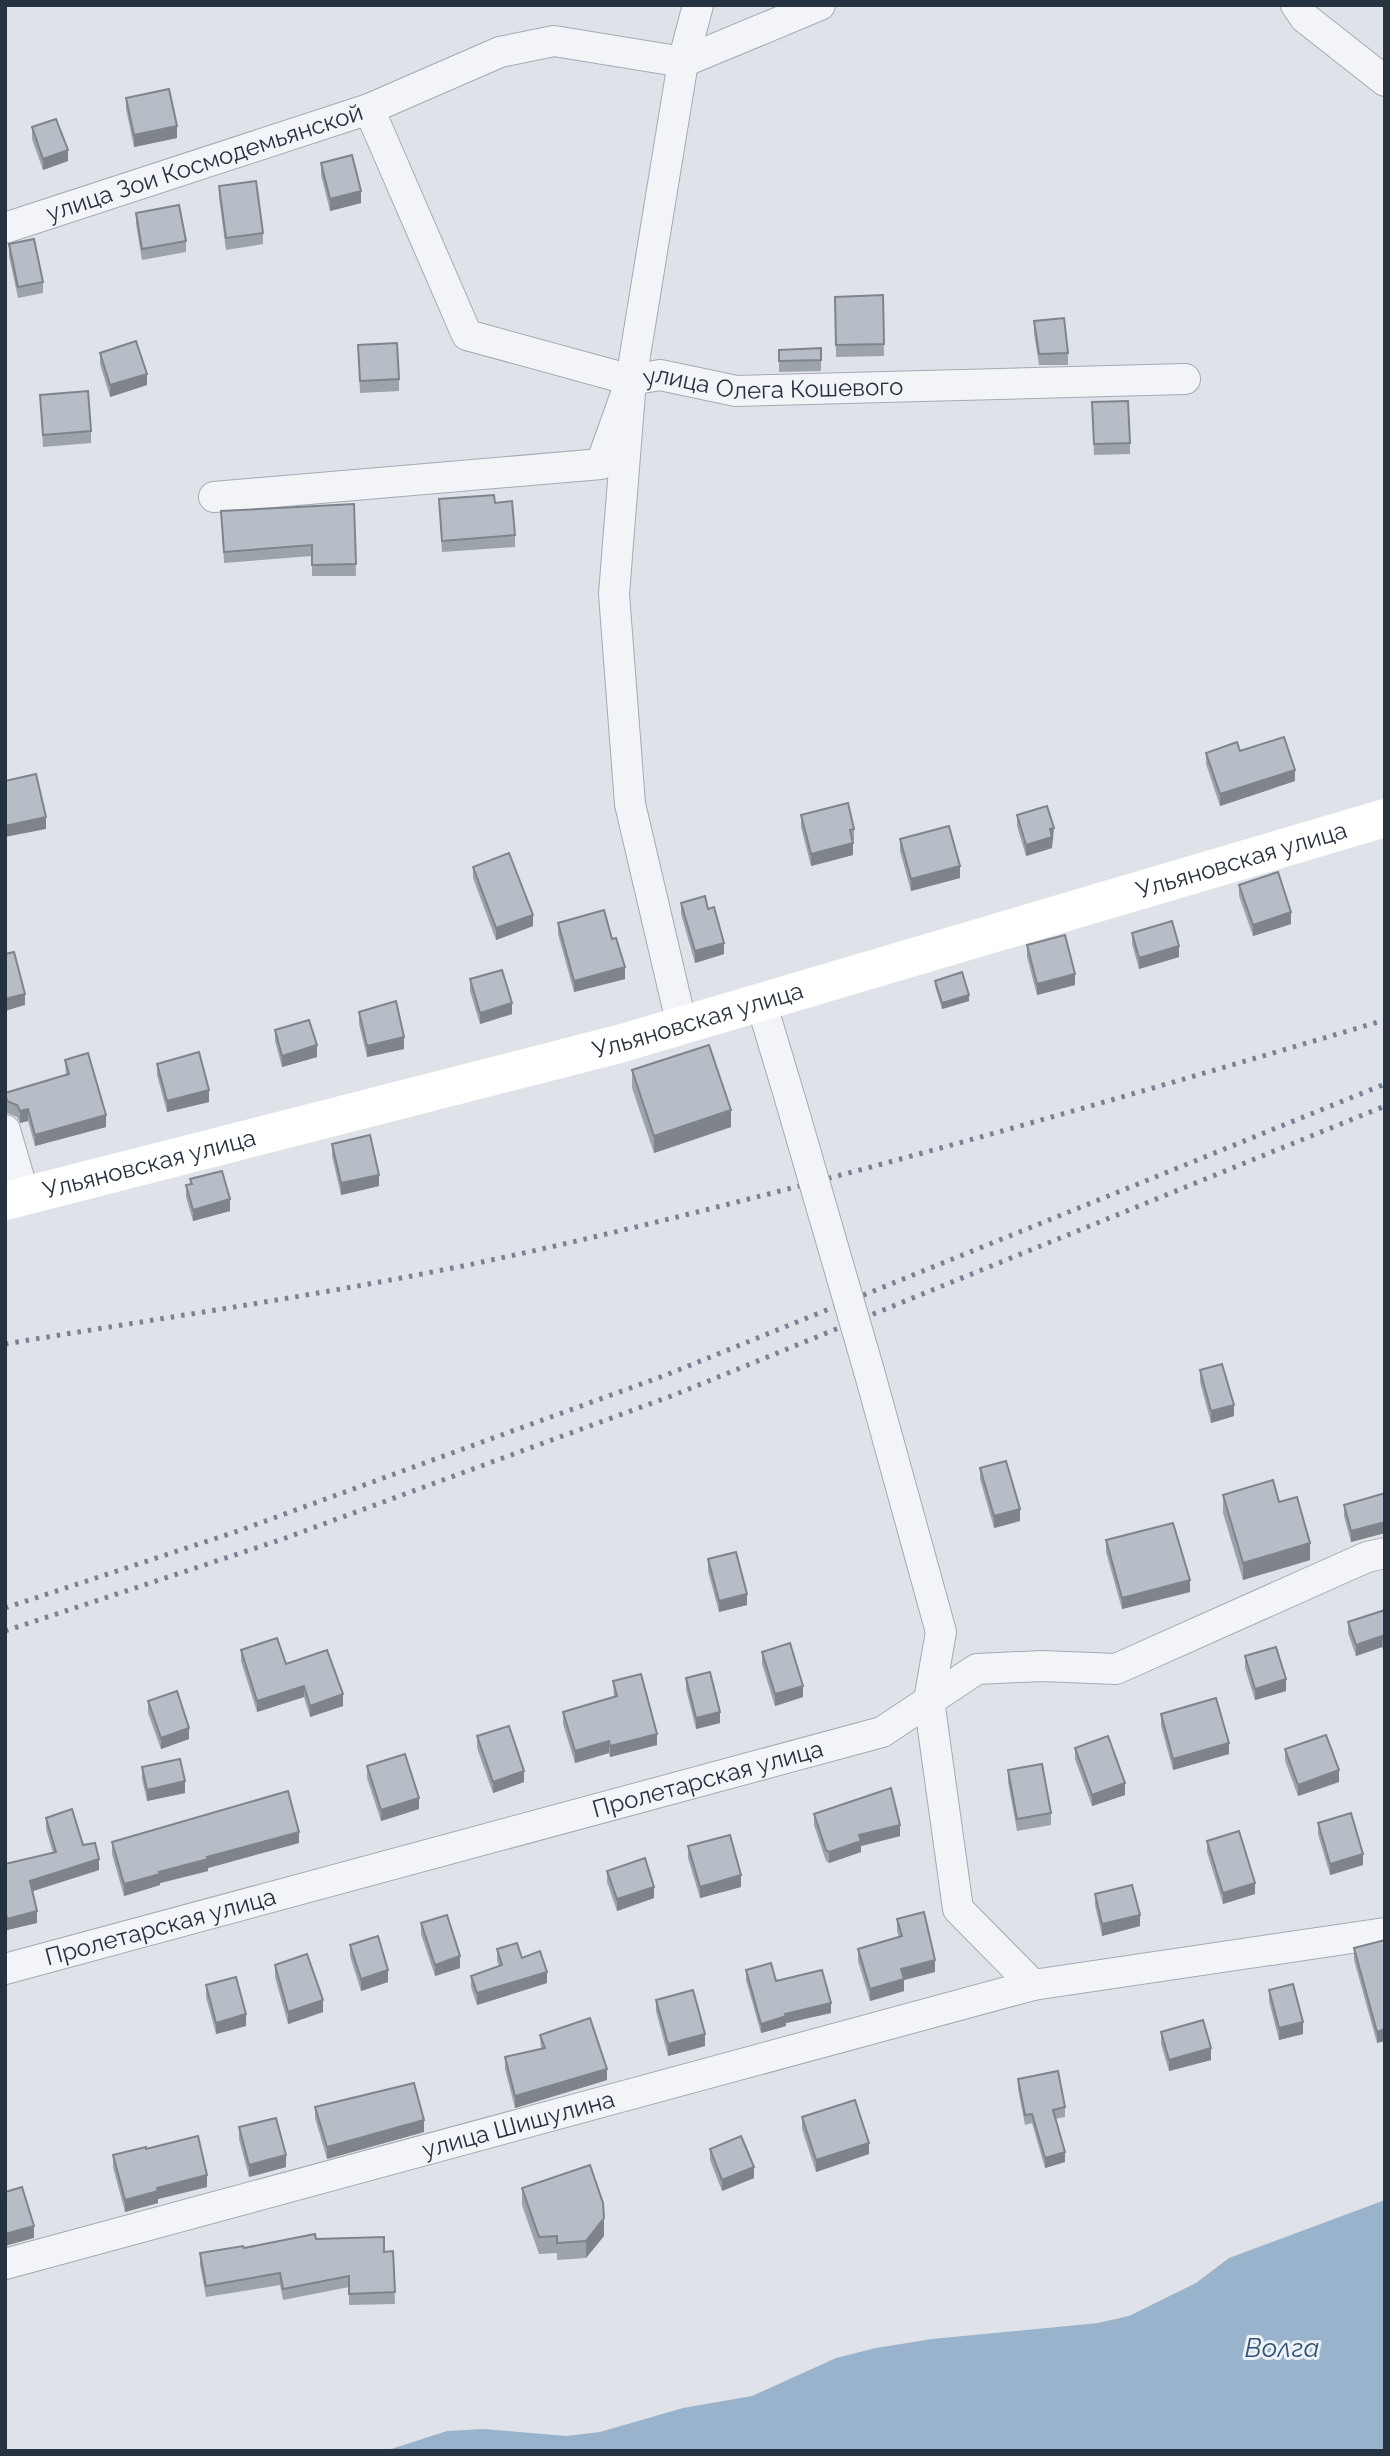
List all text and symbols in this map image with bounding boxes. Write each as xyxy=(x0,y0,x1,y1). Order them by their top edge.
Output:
street label: улица Зои Космодемьянской xyxy=(42,97,366,228)
street label: улица Олега Кошевого xyxy=(641,359,904,405)
street label: Ульяновская улица xyxy=(1133,815,1350,905)
street label: Ульяновская улица xyxy=(589,975,807,1064)
street label: Ульяновская улица xyxy=(40,1123,259,1205)
street label: Пролетарская улица xyxy=(589,1734,826,1824)
street label: Пролетарская улица xyxy=(42,1881,279,1972)
street label: улица Шишулина xyxy=(419,2084,618,2164)
water label: Волга xyxy=(1245,2333,1319,2363)

